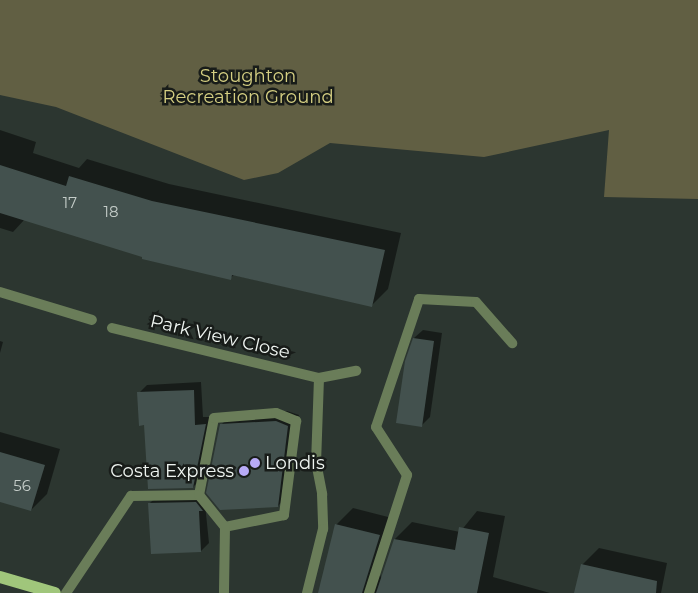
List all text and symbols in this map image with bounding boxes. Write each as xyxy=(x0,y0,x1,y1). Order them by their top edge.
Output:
park label: Stoughton Recreation Ground xyxy=(162,66,334,108)
house number: 17 xyxy=(63,194,77,212)
house number: 18 xyxy=(104,203,118,221)
street label: Park View Close xyxy=(148,310,292,364)
place label: Londis xyxy=(265,452,325,474)
marker: Londis xyxy=(249,457,261,469)
place label: Costa Express xyxy=(110,460,234,482)
marker: Costa Express xyxy=(238,465,250,477)
house number: 56 xyxy=(13,477,31,495)

